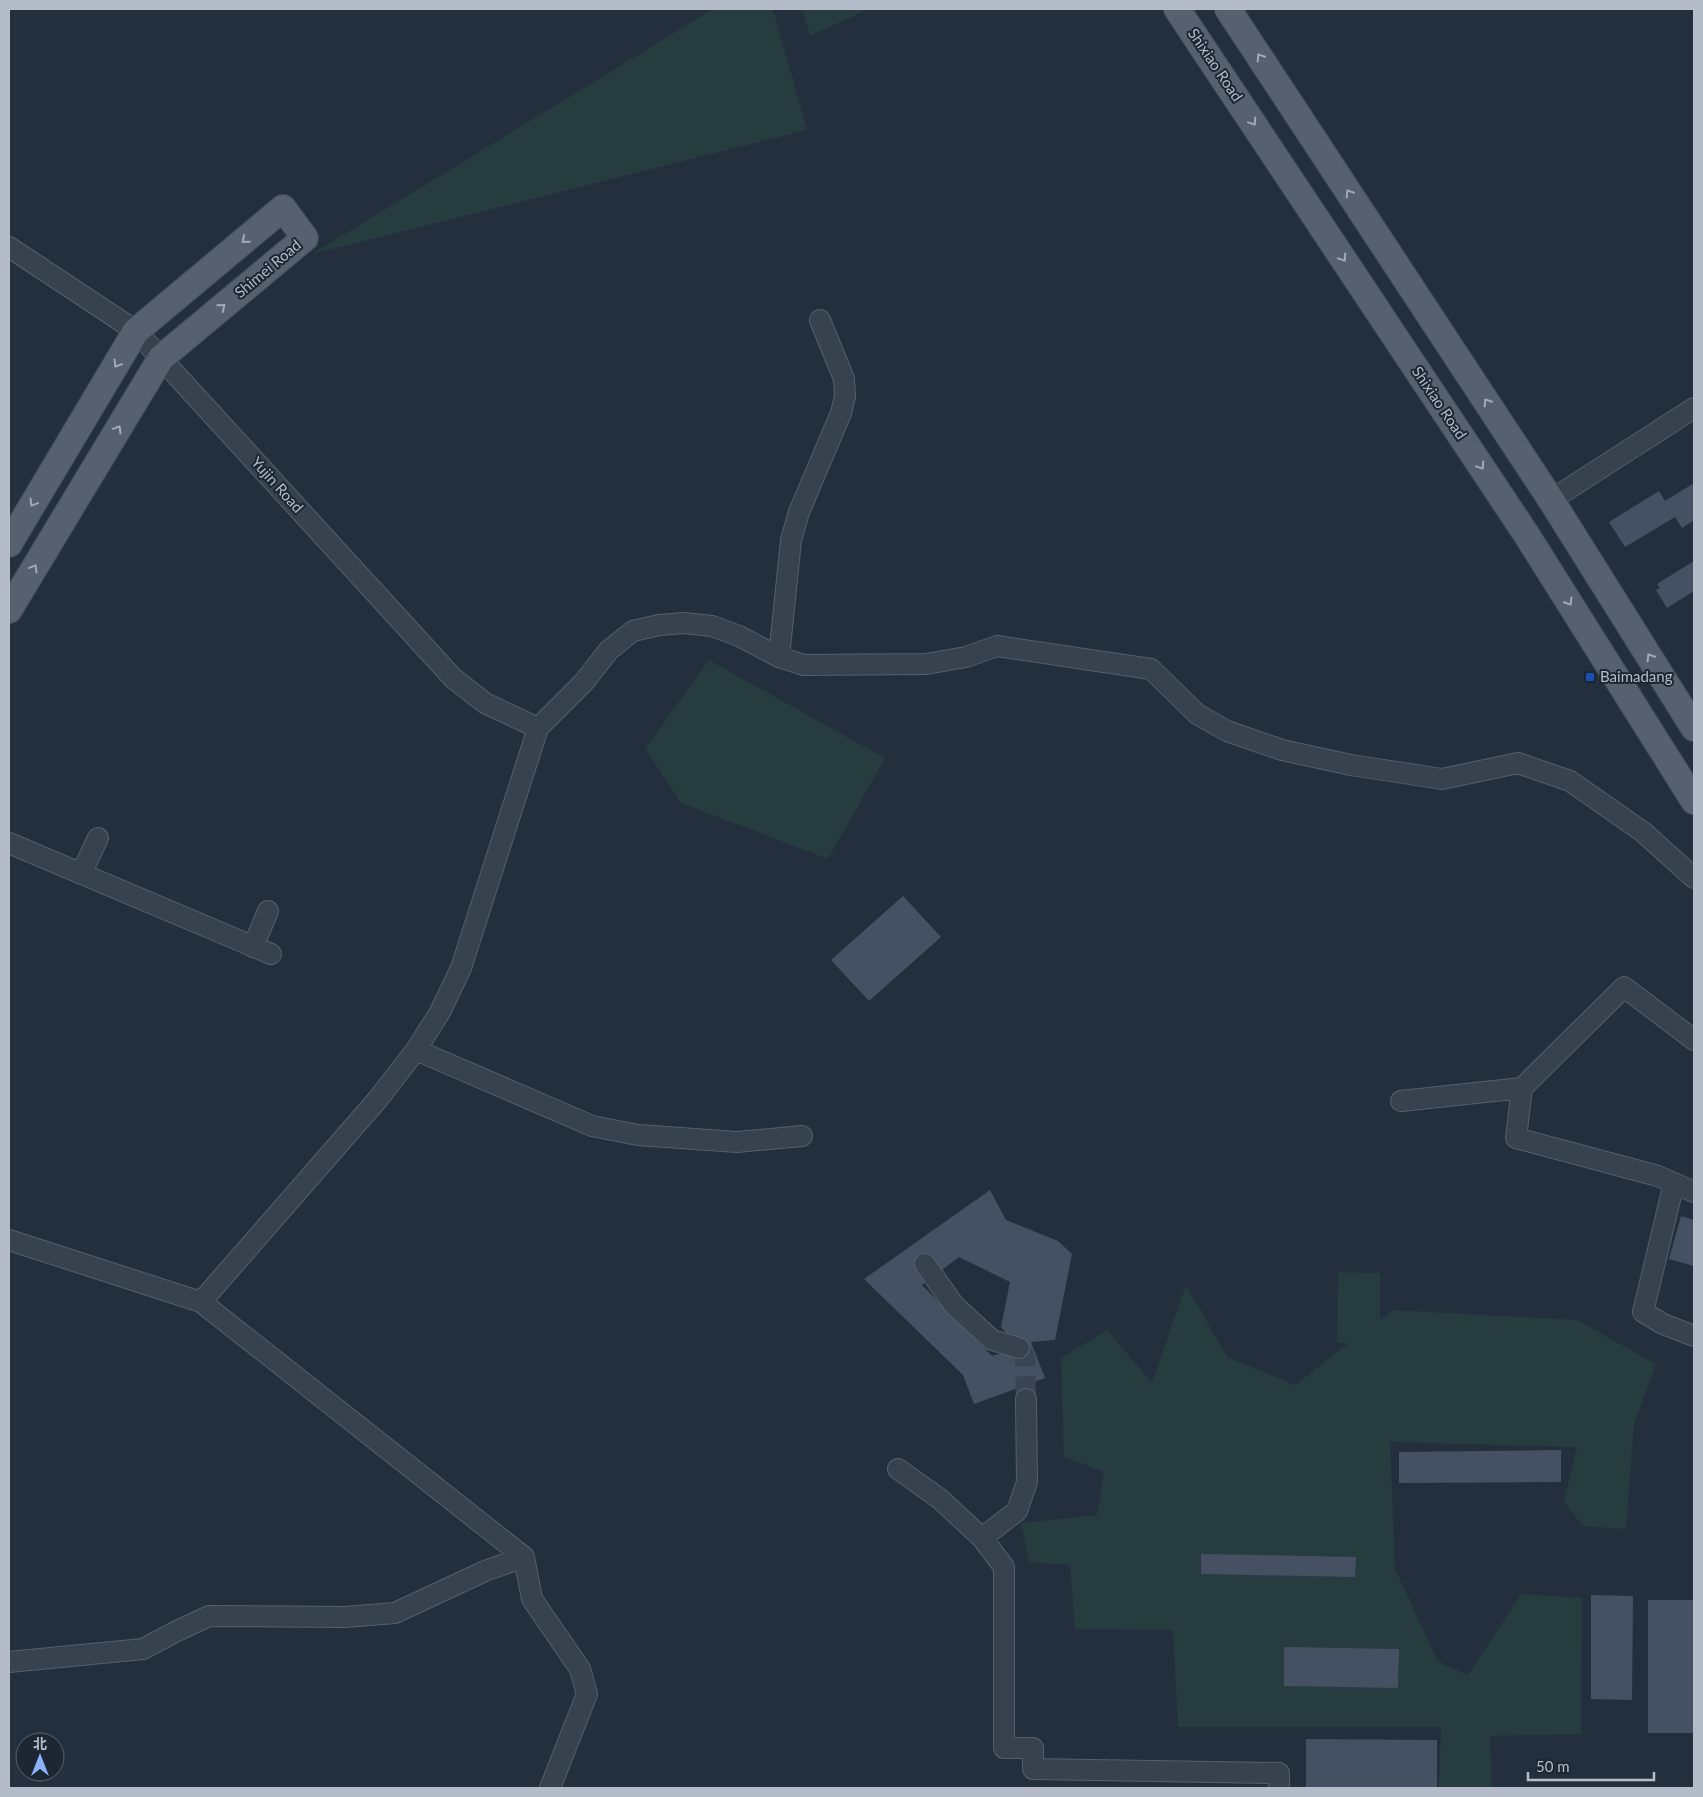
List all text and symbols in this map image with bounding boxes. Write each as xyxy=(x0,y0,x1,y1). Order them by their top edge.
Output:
street label: Shixiao Road xyxy=(1185,25,1247,104)
one-way arrow xyxy=(1257,54,1266,63)
one-way arrow xyxy=(1247,117,1256,126)
one-way arrow xyxy=(1346,190,1356,199)
one-way arrow xyxy=(242,234,251,243)
street label: Shimei Road xyxy=(231,235,304,301)
one-way arrow xyxy=(1336,252,1346,261)
one-way arrow xyxy=(216,304,225,313)
one-way arrow xyxy=(113,358,123,367)
street label: Shixiao Road xyxy=(1409,363,1471,442)
one-way arrow xyxy=(1484,398,1493,408)
one-way arrow xyxy=(111,426,121,435)
street label: Yujin Road xyxy=(248,453,308,516)
one-way arrow xyxy=(1475,460,1484,470)
one-way arrow xyxy=(30,498,40,507)
one-way arrow xyxy=(27,565,37,574)
one-way arrow xyxy=(1563,597,1572,606)
one-way arrow xyxy=(1646,653,1656,662)
place label: Baimadang xyxy=(1600,667,1673,685)
marker: Baimadang xyxy=(1584,671,1596,683)
north arrow xyxy=(15,1732,65,1782)
text: 北 xyxy=(33,1735,47,1752)
scale bar xyxy=(1528,1750,1654,1782)
text: 50 m xyxy=(1536,1757,1570,1775)

